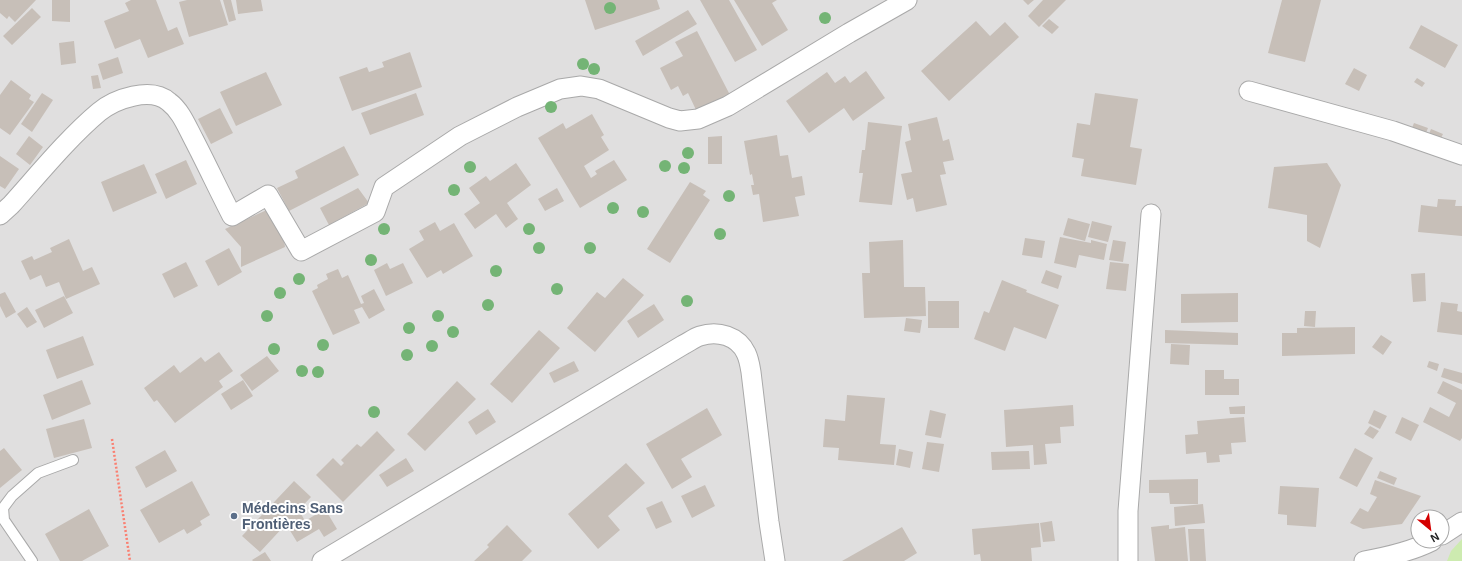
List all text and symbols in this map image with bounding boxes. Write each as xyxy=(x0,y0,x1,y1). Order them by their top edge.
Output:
place label: Médecins Sans Frontières xyxy=(242,500,343,532)
north arrow xyxy=(1410,509,1450,549)
marker: Médecins Sans Frontières xyxy=(229,511,239,521)
text: N xyxy=(1428,531,1441,545)

